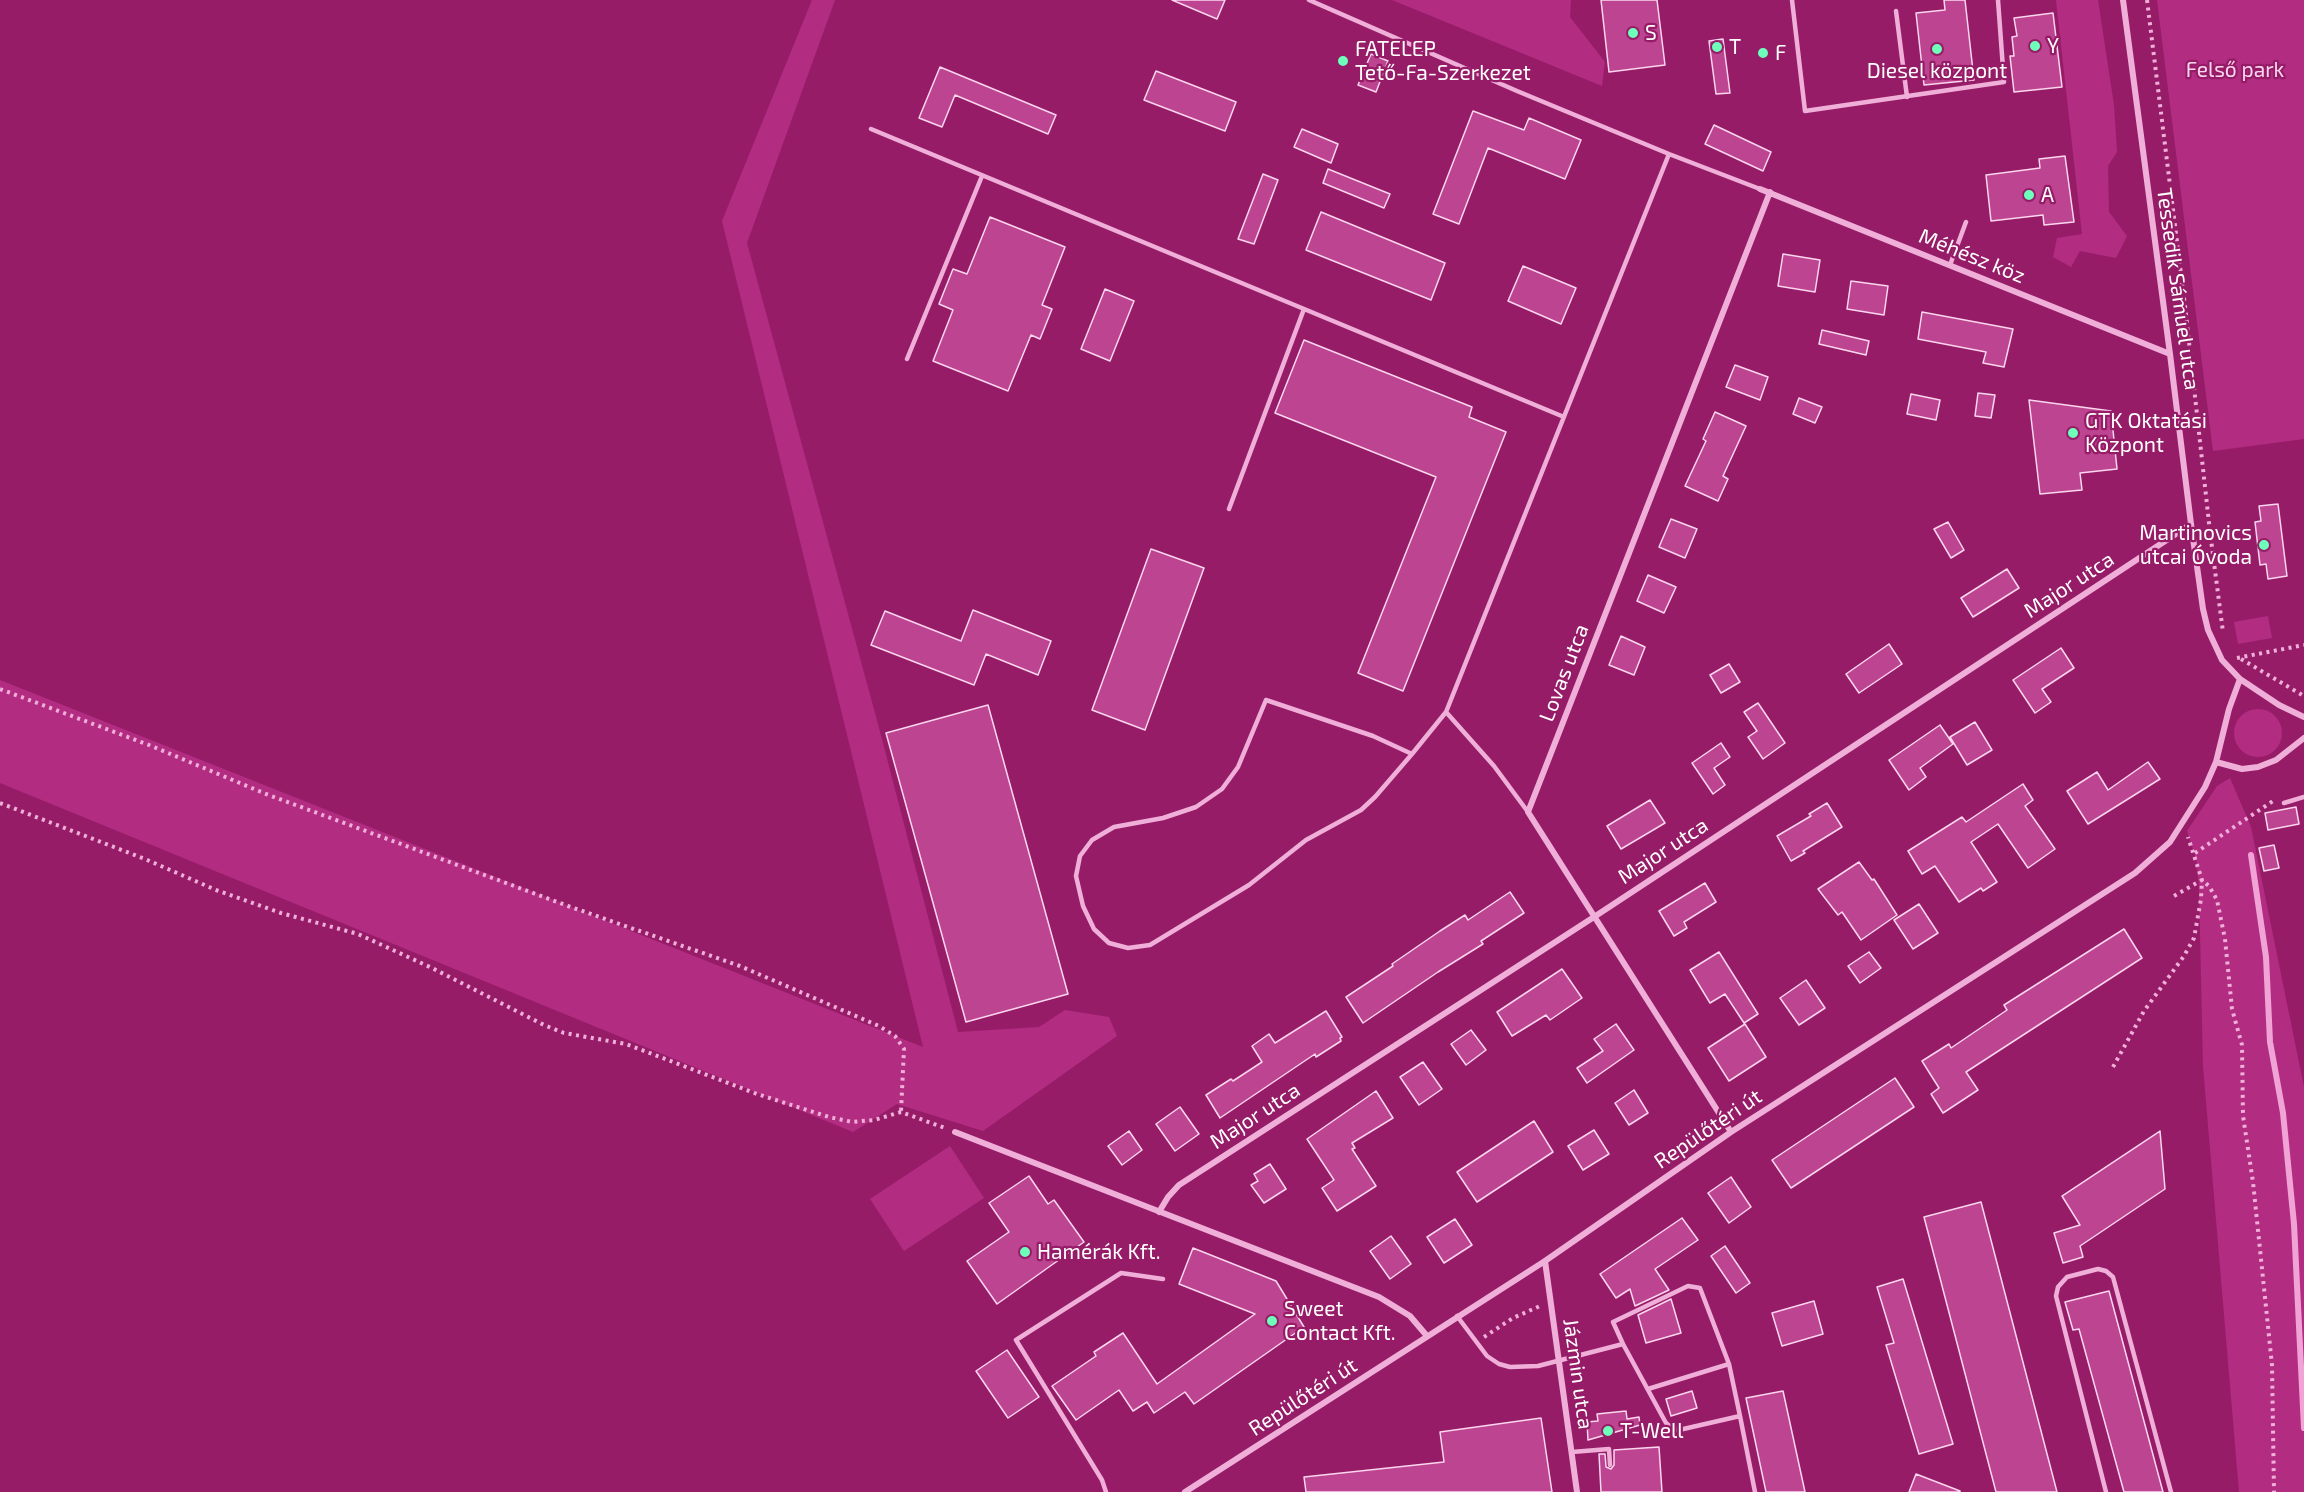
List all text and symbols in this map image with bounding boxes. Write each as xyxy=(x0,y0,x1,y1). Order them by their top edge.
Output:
place label: S xyxy=(1645,20,1657,46)
marker: S xyxy=(1626,26,1640,40)
place label: Y xyxy=(2047,33,2059,59)
place label: T xyxy=(1729,34,1741,60)
place label: FATELEP Tető-Fa-Szerkezet xyxy=(1355,36,1531,86)
marker: Y xyxy=(2028,39,2042,53)
marker: T xyxy=(1710,40,1724,54)
place label: F xyxy=(1775,40,1786,66)
marker: Diesel központ xyxy=(1930,42,1944,56)
marker: F xyxy=(1756,46,1770,60)
marker: FATELEP Tető-Fa-Szerkezet xyxy=(1336,54,1350,68)
park label: Felső park xyxy=(2186,57,2284,83)
place label: Diesel központ xyxy=(1867,58,2007,84)
place label: A xyxy=(2041,182,2054,208)
street label: Tessedik Sámuel utca xyxy=(2151,186,2205,392)
marker: A xyxy=(2022,188,2036,202)
street label: Méhész köz xyxy=(1915,223,2029,289)
place label: GTK Oktatási Központ xyxy=(2085,408,2207,458)
marker: GTK Oktatási Központ xyxy=(2066,426,2080,440)
place label: Martinovics utcai Óvoda xyxy=(2139,520,2252,570)
marker: Martinovics utcai Óvoda xyxy=(2257,538,2271,552)
street label: Major utca xyxy=(2019,547,2119,623)
street label: Lovas utca xyxy=(1534,621,1594,725)
street label: Major utca xyxy=(1613,813,1713,889)
street label: Major utca xyxy=(1205,1078,1305,1154)
street label: Repülőtéri út xyxy=(1650,1084,1766,1174)
place label: Hamérák Kft. xyxy=(1037,1239,1161,1265)
marker: Hamérák Kft. xyxy=(1018,1245,1032,1259)
place label: Sweet Contact Kft. xyxy=(1284,1296,1396,1346)
marker: Sweet Contact Kft. xyxy=(1265,1314,1279,1328)
street label: Jázmin utca xyxy=(1558,1317,1598,1431)
street label: Repülőtéri út xyxy=(1244,1353,1362,1441)
place label: T-Well xyxy=(1620,1418,1684,1444)
marker: T-Well xyxy=(1601,1424,1615,1438)

